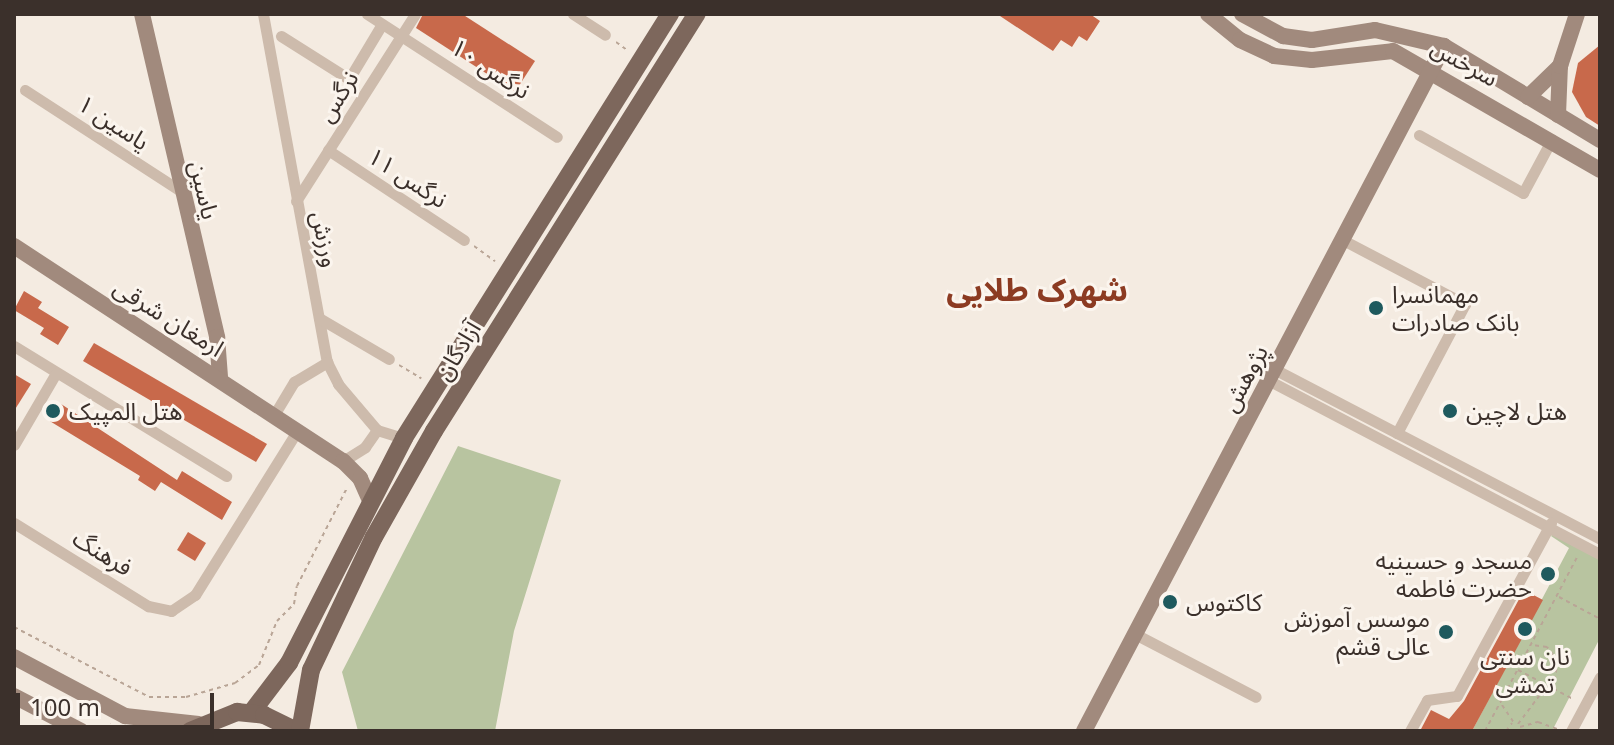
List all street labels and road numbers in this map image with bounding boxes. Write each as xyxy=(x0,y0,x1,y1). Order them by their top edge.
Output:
street label: نرگس ۱۰ xyxy=(446,32,536,104)
street label: سرخس xyxy=(1427,32,1503,92)
street label: نرگس xyxy=(310,65,364,127)
street label: یاسین ۱ xyxy=(73,88,155,156)
street label: نرگس ۱۱ xyxy=(363,141,453,213)
street label: یاسین xyxy=(184,158,226,222)
street label: ورزش xyxy=(306,208,346,270)
street label: ارمغان شرقی xyxy=(109,272,229,362)
street label: آزادگان xyxy=(428,315,486,385)
street label: پژوهش xyxy=(1214,340,1274,416)
street label: فرهنگ xyxy=(68,523,138,581)

